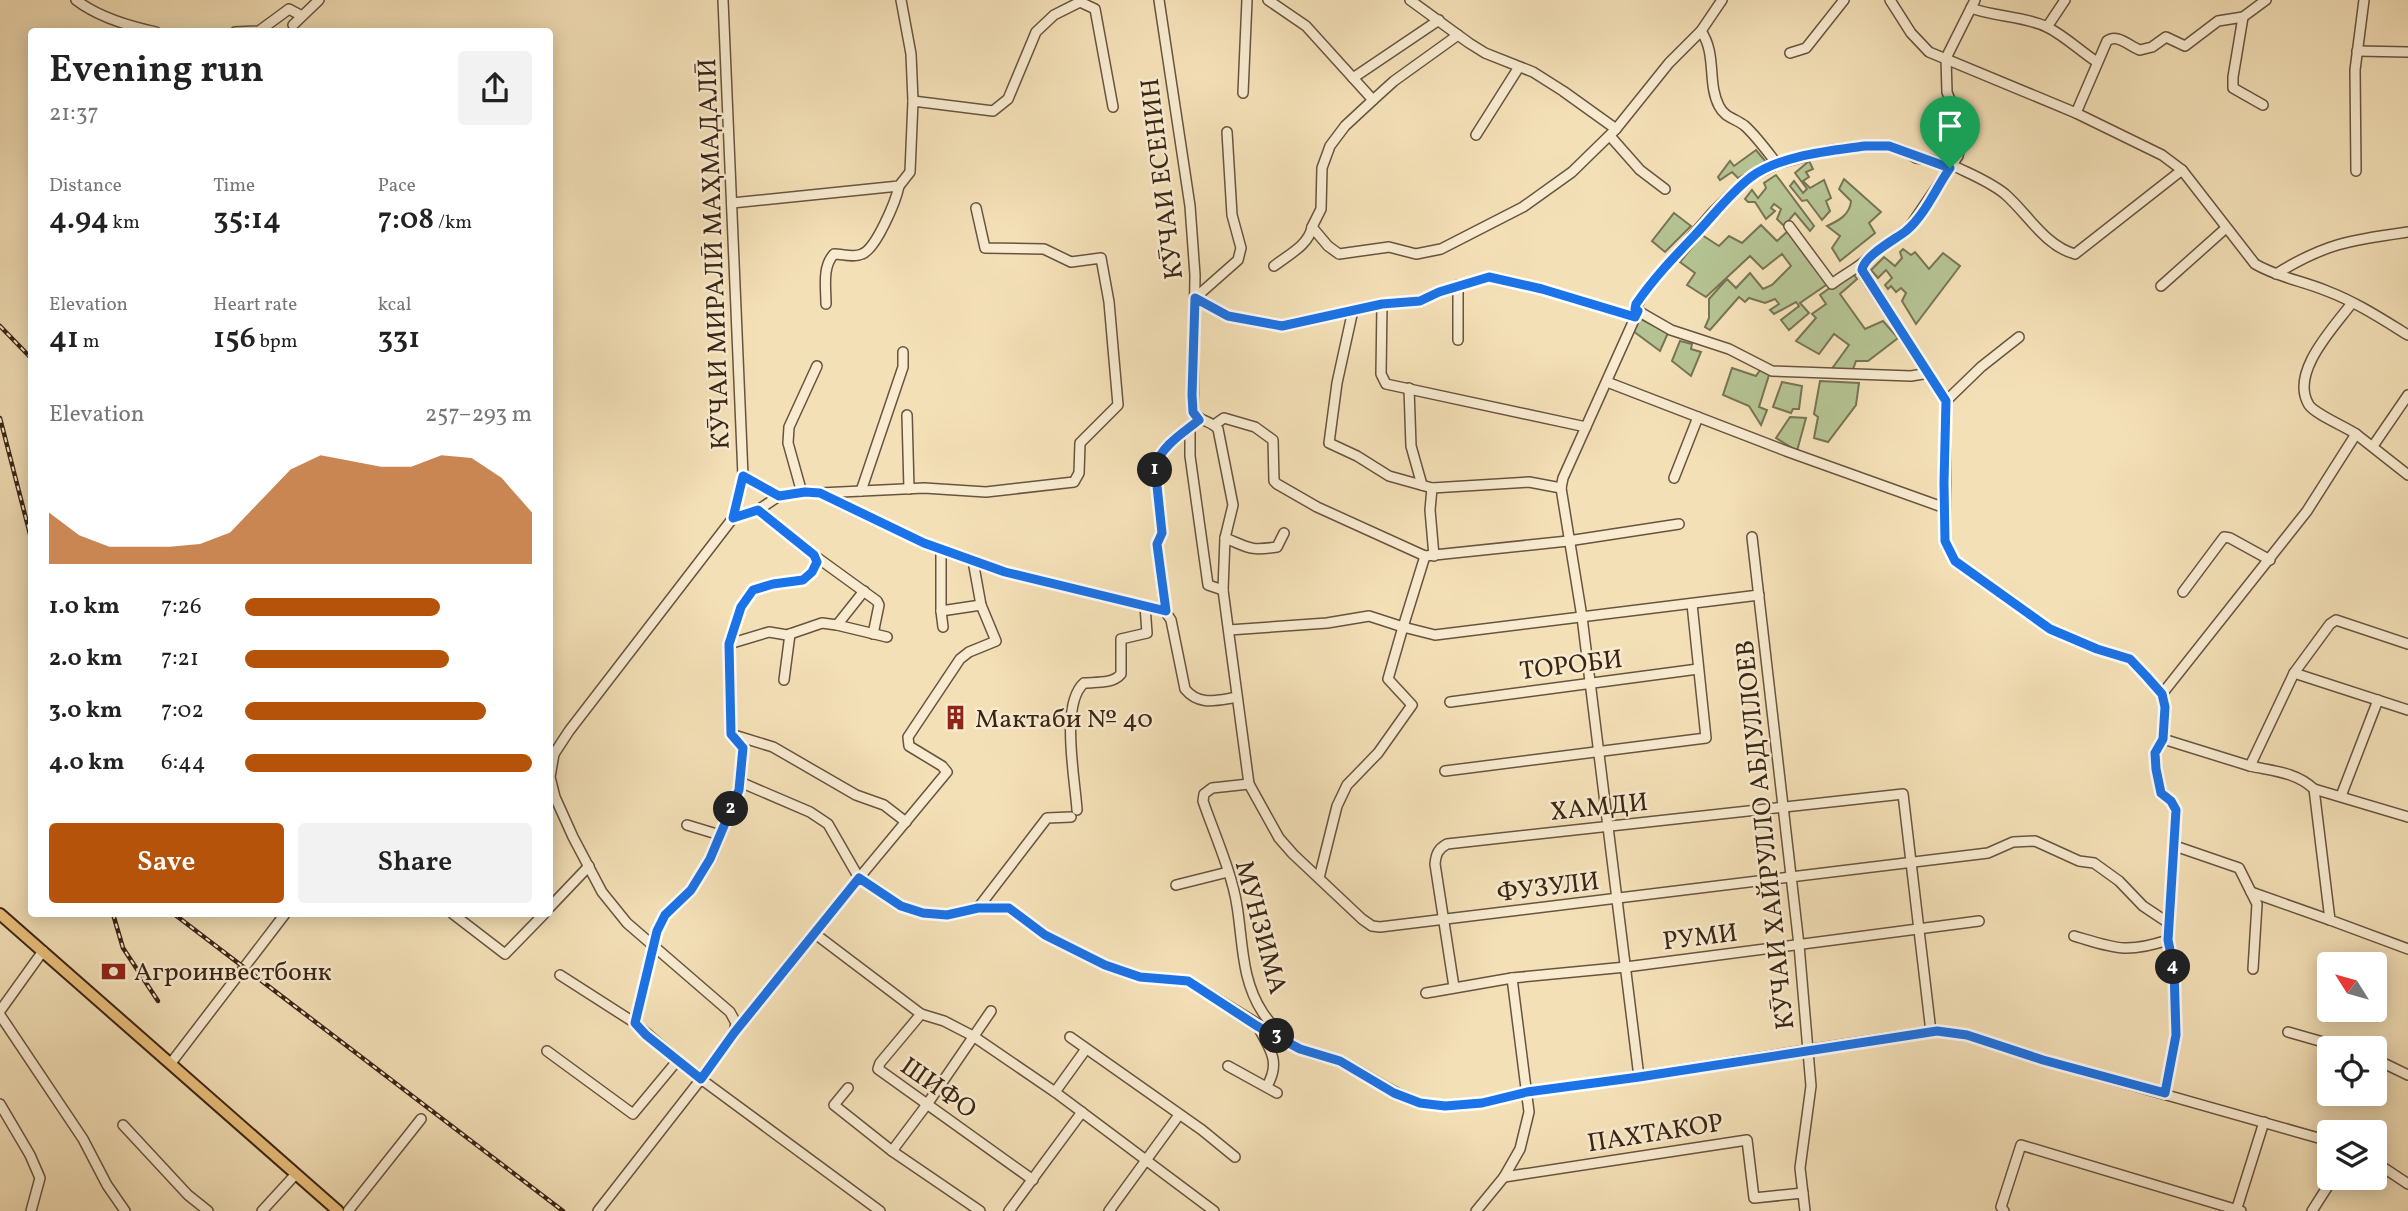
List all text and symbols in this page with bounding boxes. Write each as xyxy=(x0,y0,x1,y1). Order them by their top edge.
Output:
text: Evening run xyxy=(49,45,264,98)
button: share xyxy=(458,51,532,125)
street label: КӮЧАИ МИРАЛӢ МАҲМАДАЛӢ xyxy=(690,58,740,450)
street label: КӮЧАИ ЕСЕНИН xyxy=(1133,76,1193,282)
pin xyxy=(1920,96,1980,168)
text: 21:37 xyxy=(49,98,99,130)
icon: arrive xyxy=(1931,107,1969,145)
text: Distance xyxy=(49,173,122,199)
text: Time xyxy=(213,173,255,199)
text: Pace xyxy=(378,173,416,199)
text: 4.94 xyxy=(49,199,109,241)
text: 35:14 xyxy=(213,199,281,241)
text: 7:08 xyxy=(378,199,434,241)
text: km xyxy=(109,210,140,236)
text: /km xyxy=(434,210,472,236)
text: Elevation xyxy=(49,292,128,318)
text: Heart rate xyxy=(213,292,297,318)
text: kcal xyxy=(378,292,411,318)
text: 41 xyxy=(49,318,79,360)
text: 156 xyxy=(213,318,256,360)
text: 331 xyxy=(378,318,420,360)
text: m xyxy=(79,329,100,355)
text: bpm xyxy=(256,329,298,355)
text: Elevation xyxy=(49,399,145,431)
text: 257–293 m xyxy=(425,399,532,431)
pin: 1 xyxy=(1138,452,1172,488)
text: 1 xyxy=(1151,456,1158,482)
text: 1.0 km xyxy=(49,591,120,623)
text: 7:26 xyxy=(161,591,202,623)
street label: КӮЧАИ ХАЙРУЛЛО АБДУЛЛОЕВ xyxy=(1728,638,1804,1031)
street label: ТОРОБИ xyxy=(1518,642,1625,690)
text: 2.0 km xyxy=(49,643,122,675)
text: 7:21 xyxy=(161,643,199,675)
text: 3.0 km xyxy=(49,695,122,727)
text: 7:02 xyxy=(161,695,204,727)
place label: Мактаби № 40 xyxy=(975,702,1153,738)
building icon: Мактаби № 40 xyxy=(941,704,969,732)
text: 4.0 km xyxy=(49,747,124,779)
text: 6:44 xyxy=(161,747,206,779)
street label: ХАМДИ xyxy=(1548,785,1650,831)
pin: 2 xyxy=(714,792,748,826)
text: 2 xyxy=(726,795,735,821)
button: Save xyxy=(49,823,284,903)
button: Share xyxy=(298,823,532,903)
street label: МУНЗИМА xyxy=(1225,857,1295,998)
street label: ФУЗУЛИ xyxy=(1495,864,1602,912)
street label: РУМИ xyxy=(1661,916,1740,960)
pin: 4 xyxy=(2156,950,2190,984)
north arrow xyxy=(2317,952,2387,1022)
map controls xyxy=(2317,952,2387,1190)
text: 4 xyxy=(2167,953,2178,979)
place label: Агроинвестбонк xyxy=(134,955,332,991)
bank icon: Агроинвестбонк xyxy=(100,957,128,985)
pin: 3 xyxy=(1260,1018,1294,1054)
text: 3 xyxy=(1272,1022,1281,1048)
button: locate xyxy=(2317,1036,2387,1106)
street label: ШИФО xyxy=(892,1049,983,1128)
street label: ПАХТАКОР xyxy=(1585,1105,1726,1162)
button: layers xyxy=(2317,1120,2387,1190)

